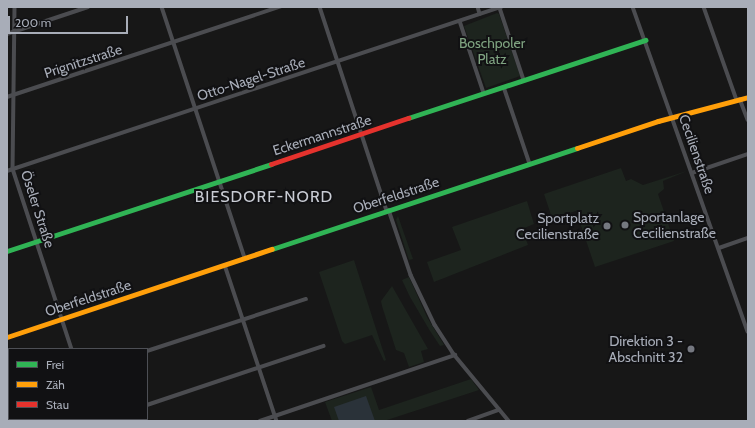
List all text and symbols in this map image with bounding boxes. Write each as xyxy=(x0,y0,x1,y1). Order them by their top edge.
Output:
scale bar xyxy=(10,8,130,34)
text: 200 m xyxy=(15,15,51,30)
park label: Boschpoler Platz xyxy=(459,35,525,68)
street label: Prignitzstraße xyxy=(42,40,124,82)
street label: Otto-Nagel-Straße xyxy=(195,54,307,104)
street label: Eckermannstraße xyxy=(271,111,373,159)
street label: Cecilienstraße xyxy=(676,112,718,196)
street label: Öseler Straße xyxy=(18,168,58,250)
street label: Oberfeldstraße xyxy=(351,173,441,217)
district label: BIESDORF-NORD xyxy=(195,187,333,207)
place label: Sportanlage Cecilienstraße xyxy=(633,209,716,242)
place label: Sportplatz Cecilienstraße xyxy=(516,210,599,242)
marker: Sportanlage Cecilienstraße xyxy=(620,220,630,230)
marker: Sportplatz Cecilienstraße xyxy=(602,221,612,231)
street label: Oberfeldstraße xyxy=(43,276,133,320)
place label: Direktion 3 - Abschnitt 32 xyxy=(609,333,683,366)
marker: Direktion 3 - Abschnitt 32 xyxy=(686,344,696,354)
legend xyxy=(8,348,148,420)
text: Frei xyxy=(46,357,64,372)
text: Zäh xyxy=(46,377,65,392)
text: Stau xyxy=(46,397,69,412)

